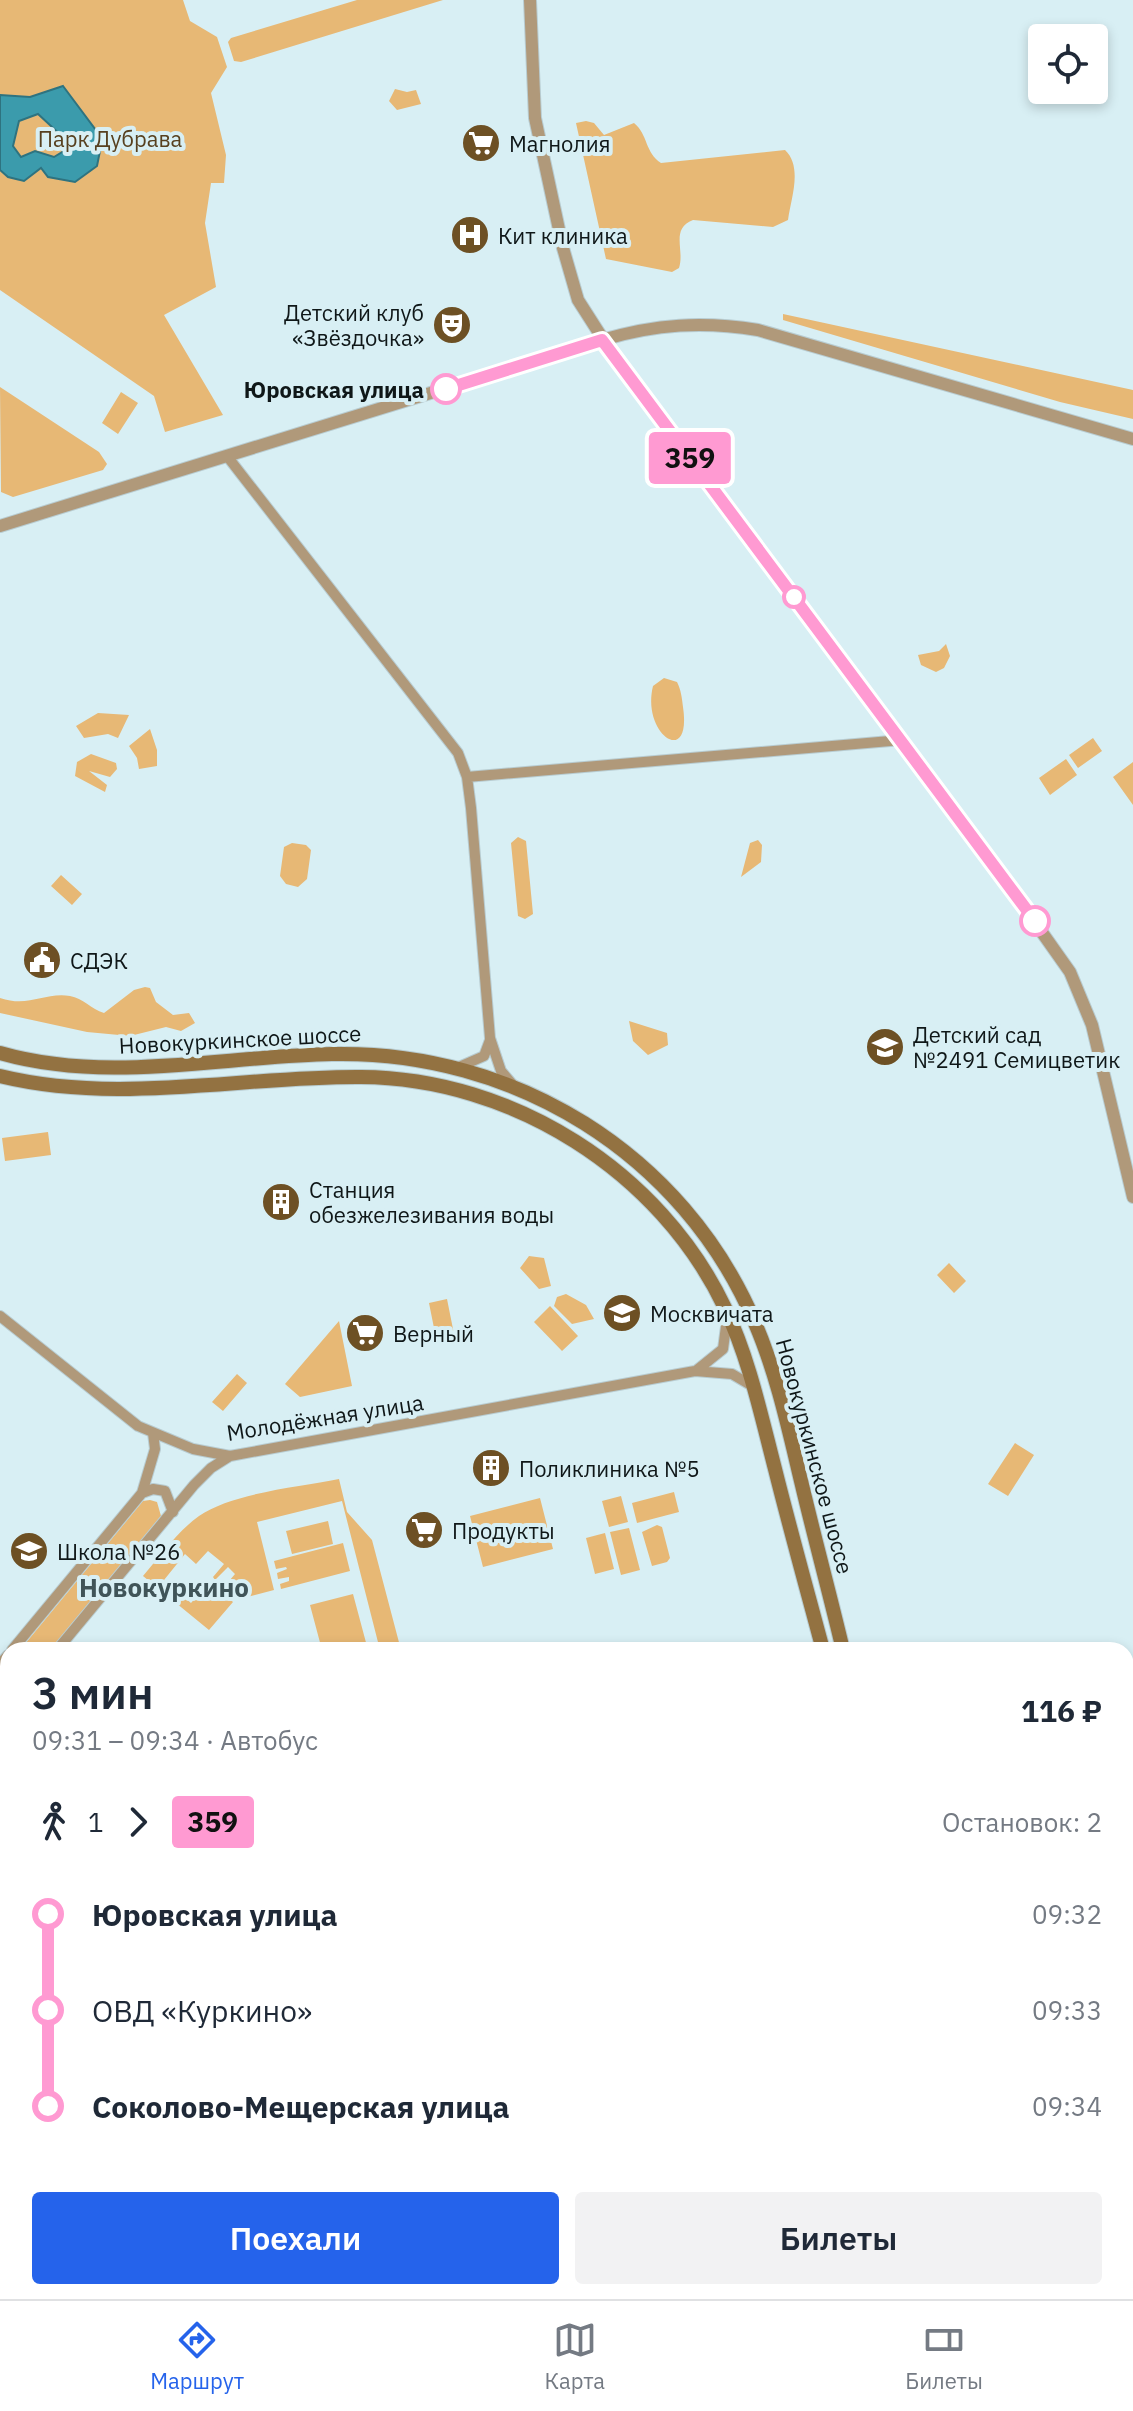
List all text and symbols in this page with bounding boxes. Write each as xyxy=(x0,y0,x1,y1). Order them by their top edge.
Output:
map controls xyxy=(1028,24,1108,104)
button: locate xyxy=(1028,24,1108,104)
supermarket icon: Магнолия xyxy=(460,122,502,164)
park label: Парк Дубрава xyxy=(38,124,183,153)
place label: Магнолия xyxy=(509,129,611,158)
hospital icon: Кит клиника xyxy=(449,214,491,256)
place label: Кит клиника xyxy=(498,221,628,250)
place label: Детский клуб «Звёздочка» xyxy=(284,298,424,352)
theatre icon: Детский клуб «Звёздочка» xyxy=(431,304,473,346)
marker: Юровская улица xyxy=(431,374,461,404)
place label: Юровская улица xyxy=(244,375,424,404)
line badge: 359 xyxy=(644,432,736,484)
text: 359 xyxy=(665,439,715,476)
unlabelled marker xyxy=(783,586,805,608)
unlabelled marker xyxy=(1020,906,1050,936)
public building icon: СДЭК xyxy=(21,939,63,981)
place label: СДЭК xyxy=(70,946,128,975)
street label: Новокуркинское шоссе xyxy=(118,1018,362,1060)
place label: Детский сад №2491 Семицветик xyxy=(913,1020,1120,1074)
school or university icon: Детский сад №2491 Семицветик xyxy=(864,1026,906,1068)
place label: Станция обезжелезивания воды xyxy=(309,1175,554,1229)
building icon: Станция обезжелезивания воды xyxy=(260,1181,302,1223)
school or university icon: Москвичата xyxy=(601,1292,643,1334)
place label: Москвичата xyxy=(650,1299,774,1328)
supermarket icon: Верный xyxy=(344,1312,386,1354)
place label: Верный xyxy=(393,1319,474,1348)
street label: Новокуркинское шоссе xyxy=(770,1335,860,1577)
street label: Молодёжная улица xyxy=(224,1387,426,1447)
building icon: Поликлиника №5 xyxy=(470,1447,512,1489)
place label: Поликлиника №5 xyxy=(519,1454,700,1483)
supermarket icon: Продукты xyxy=(403,1509,445,1551)
place label: Продукты xyxy=(452,1516,555,1545)
school or university icon: Школа №26 xyxy=(8,1530,50,1572)
place label: Школа №26 xyxy=(57,1537,180,1566)
district label: Новокуркино xyxy=(79,1570,249,1604)
text: 3 мин xyxy=(32,1664,154,1721)
text: 116 ₽ xyxy=(1021,1691,1102,1730)
text: 09:31 – 09:34 · Автобус xyxy=(32,1723,318,1757)
icon: walk xyxy=(32,1800,76,1844)
icon: forward xyxy=(116,1800,160,1844)
text: 359 xyxy=(188,1803,238,1840)
text: 1 xyxy=(88,1805,104,1839)
text: Остановок: 2 xyxy=(942,1805,1102,1839)
text: Юровская улица xyxy=(92,1895,338,1934)
text: 09:32 xyxy=(1032,1897,1102,1931)
text: ОВД «Куркино» xyxy=(92,1991,312,2030)
text: 09:33 xyxy=(1032,1993,1102,2027)
text: Соколово-Мещерская улица xyxy=(92,2087,510,2126)
text: 09:34 xyxy=(1032,2089,1102,2123)
button: Поехали xyxy=(32,2192,559,2284)
button: Билеты xyxy=(575,2192,1102,2284)
tab: Маршрут xyxy=(150,2318,244,2395)
tab: Карта xyxy=(545,2318,605,2395)
tab: Билеты xyxy=(905,2318,983,2395)

